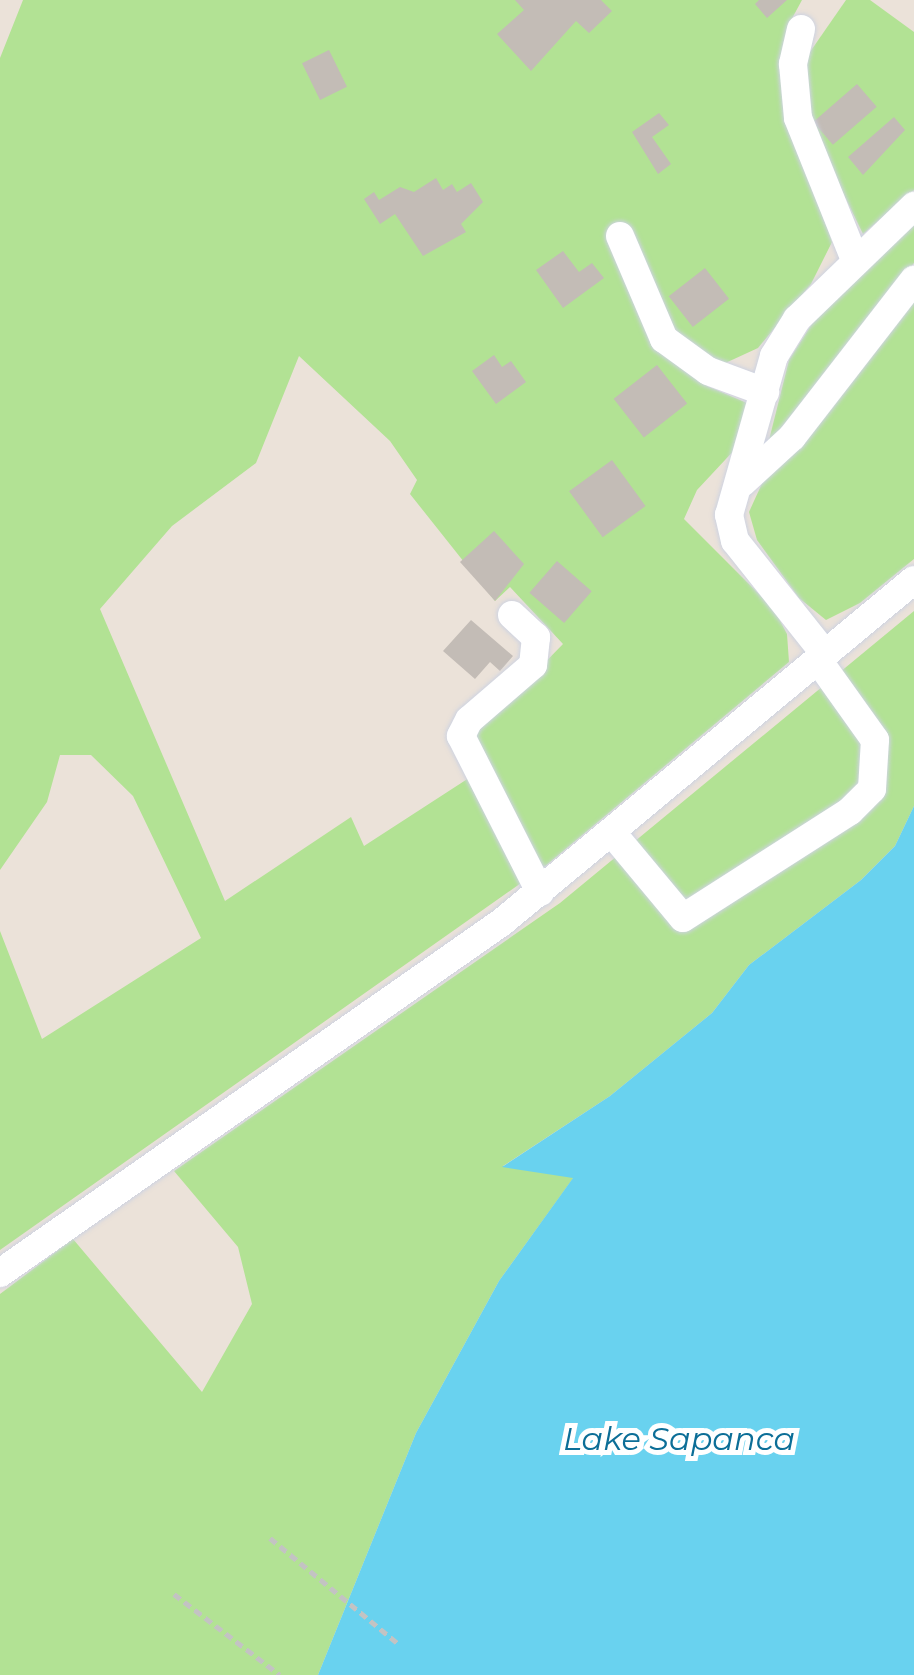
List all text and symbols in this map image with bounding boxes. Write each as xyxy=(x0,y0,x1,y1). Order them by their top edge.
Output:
water label: Lake Sapanca xyxy=(563,1420,795,1458)

